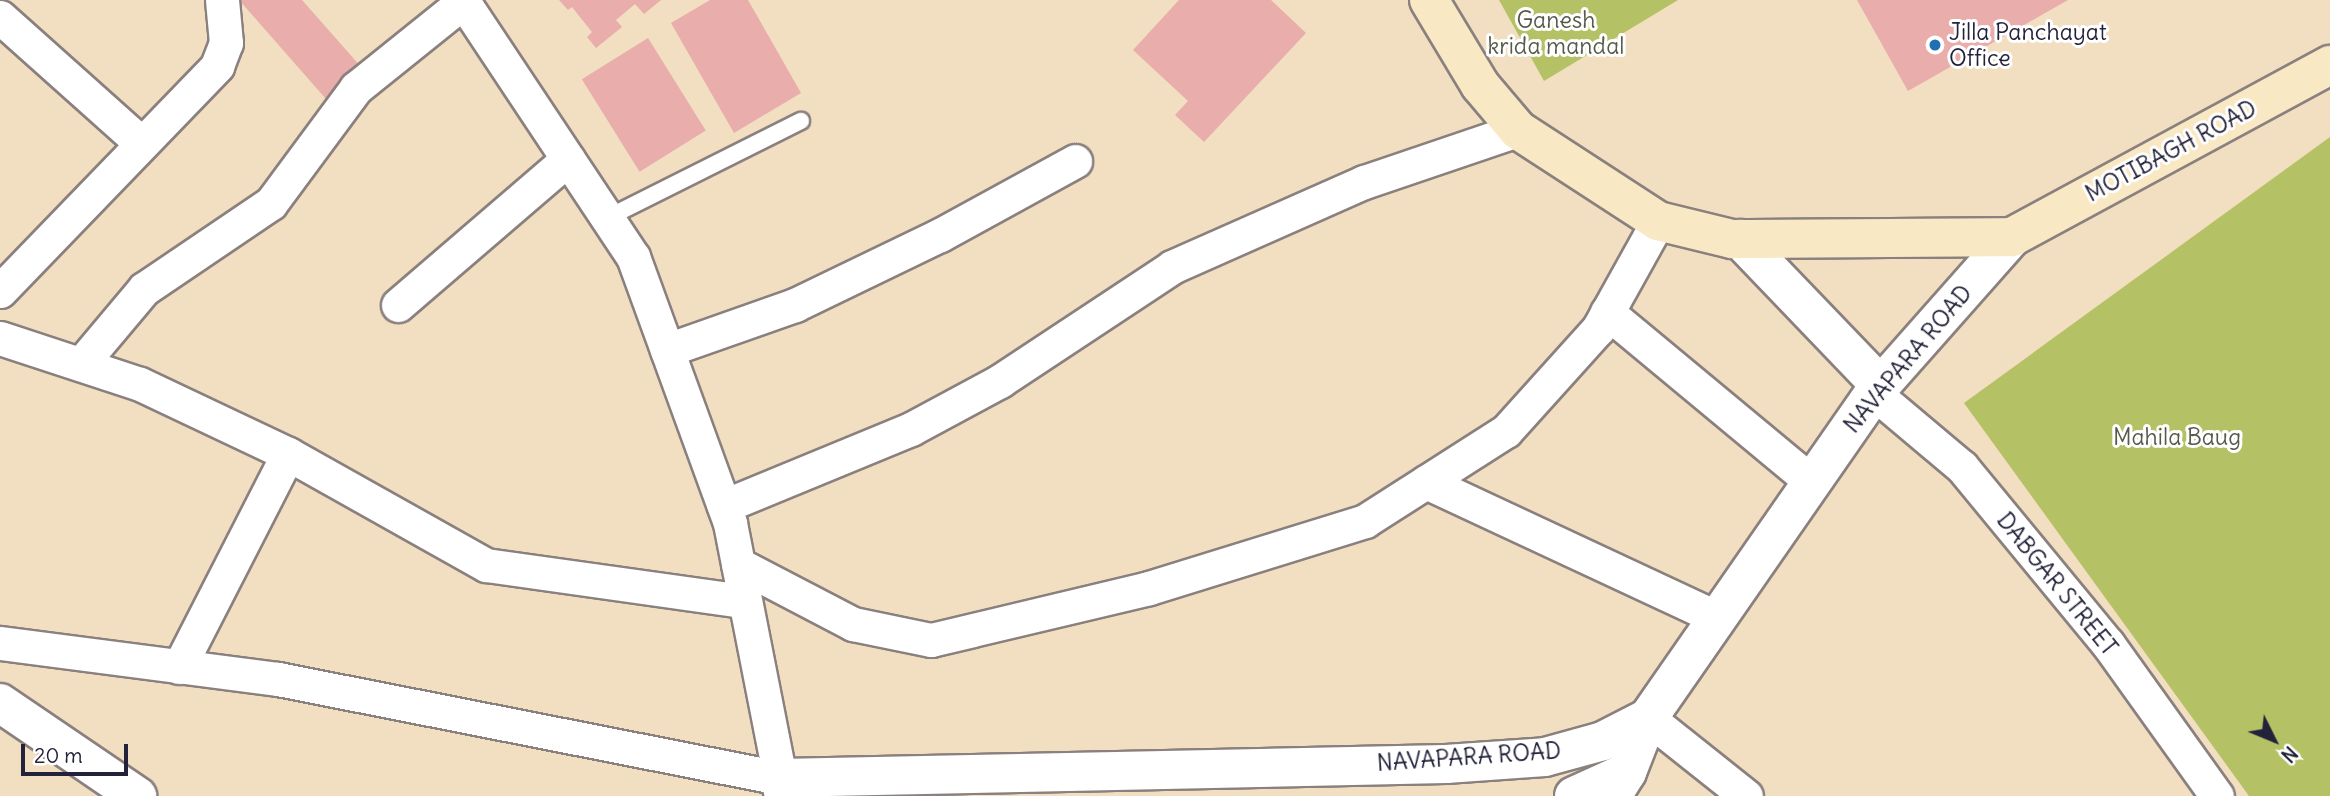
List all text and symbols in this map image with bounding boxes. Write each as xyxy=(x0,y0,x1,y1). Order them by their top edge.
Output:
park label: Ganesh krida mandal xyxy=(1488,6,1624,60)
place label: Jilla Panchayat Office xyxy=(1949,18,2107,72)
marker: Jilla Panchayat Office xyxy=(1927,37,1943,53)
street label: MOTIBAGH ROAD xyxy=(2081,94,2261,208)
street label: NAVAPARA ROAD xyxy=(1838,279,1978,439)
park label: Mahila Baug xyxy=(2113,423,2241,451)
street label: DABGAR STREET xyxy=(1991,507,2123,661)
north arrow xyxy=(2239,705,2309,775)
scale bar xyxy=(24,730,131,774)
street label: NAVAPARA ROAD xyxy=(1376,737,1562,777)
text: N xyxy=(2276,741,2303,767)
text: 20 m xyxy=(34,742,83,769)

